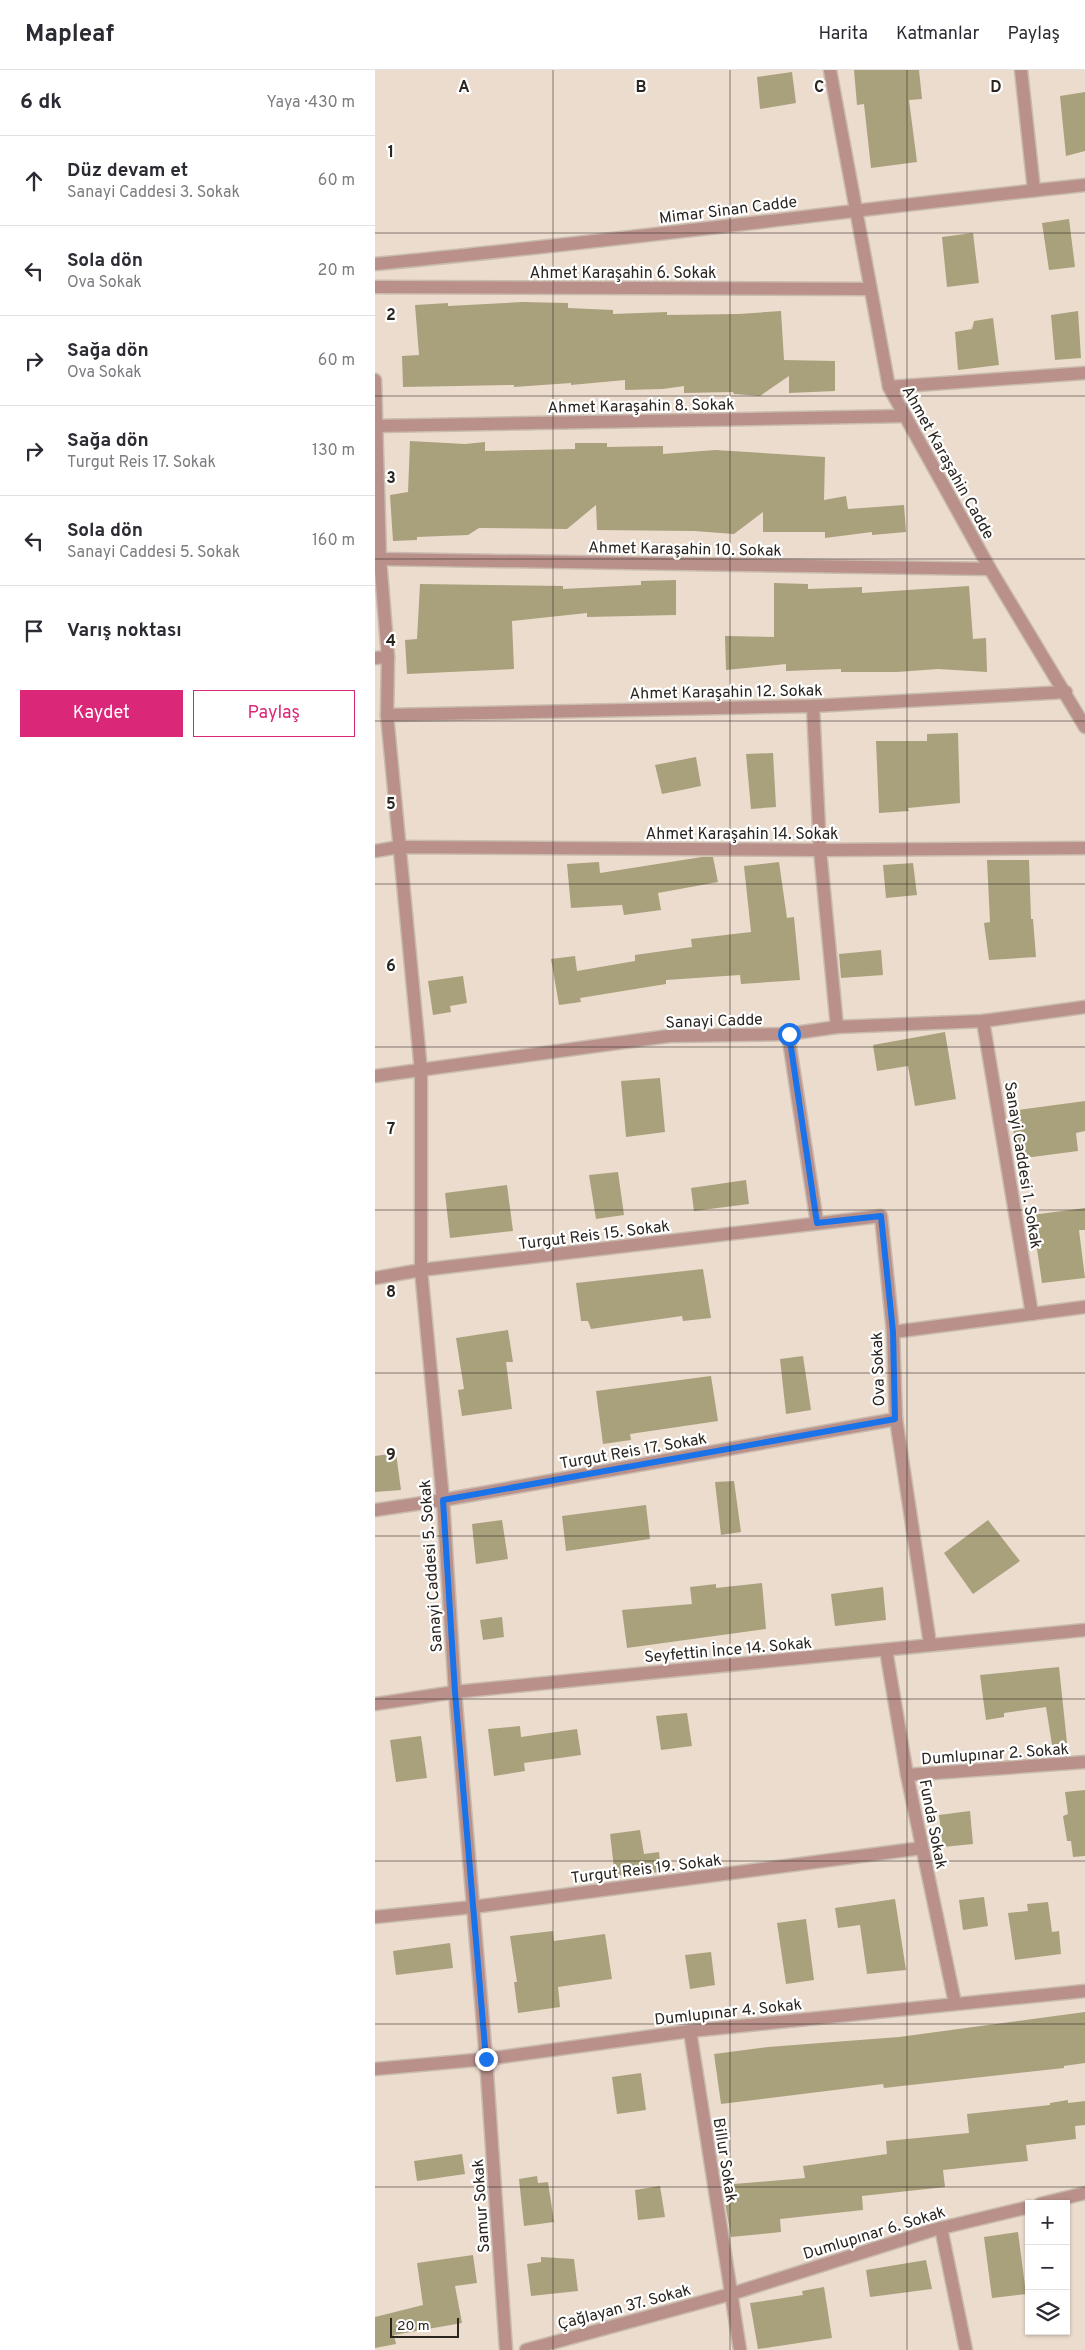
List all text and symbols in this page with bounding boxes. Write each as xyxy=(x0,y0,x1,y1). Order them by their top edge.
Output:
text: Mapleaf xyxy=(25,20,114,50)
text: Harita xyxy=(819,23,868,46)
text: Katmanlar xyxy=(896,23,979,46)
text: Paylaş xyxy=(1007,23,1060,46)
text: A xyxy=(458,78,470,98)
text: B xyxy=(635,78,647,98)
text: C xyxy=(814,78,824,98)
text: D xyxy=(990,78,1002,98)
text: 6 dk xyxy=(20,89,62,116)
text: Yaya · 430 m xyxy=(266,93,355,113)
text: 1 xyxy=(388,143,394,163)
text: Düz devam et xyxy=(67,159,188,183)
icon: ahead xyxy=(20,167,48,195)
text: 60 m xyxy=(318,171,355,191)
text: Sanayi Caddesi 3. Sokak xyxy=(67,183,240,203)
street label: Mimar Sinan Cadde xyxy=(658,193,798,229)
text: Sola dön xyxy=(67,249,143,273)
icon: left xyxy=(20,257,48,285)
text: 20 m xyxy=(318,261,355,281)
street label: Ahmet Karaşahin 6. Sokak xyxy=(529,264,717,284)
text: Ova Sokak xyxy=(67,273,142,293)
text: 2 xyxy=(386,306,396,326)
text: Sağa dön xyxy=(67,339,149,363)
icon: right xyxy=(20,347,48,375)
text: 60 m xyxy=(318,351,355,371)
text: Ova Sokak xyxy=(67,363,142,383)
street label: Ahmet Karaşahin Cadde xyxy=(897,383,998,543)
street label: Ahmet Karaşahin 8. Sokak xyxy=(547,395,735,419)
text: Sağa dön xyxy=(67,429,149,453)
icon: right xyxy=(20,437,48,465)
text: 130 m xyxy=(312,441,355,461)
text: Turgut Reis 17. Sokak xyxy=(67,453,216,473)
text: 3 xyxy=(386,469,396,489)
text: Sola dön xyxy=(67,519,143,543)
icon: left xyxy=(20,527,48,555)
text: 160 m xyxy=(312,531,355,551)
street label: Ahmet Karaşahin 10. Sokak xyxy=(588,538,782,562)
text: Sanayi Caddesi 5. Sokak xyxy=(67,543,240,563)
icon: arrive xyxy=(20,617,48,645)
text: Varış noktası xyxy=(67,619,182,643)
text: 4 xyxy=(386,632,396,652)
street label: Ahmet Karaşahin 12. Sokak xyxy=(629,681,823,705)
button: Kaydet xyxy=(20,690,183,737)
button: Paylaş xyxy=(193,690,355,737)
text: 5 xyxy=(386,795,396,815)
street label: Ahmet Karaşahin 14. Sokak xyxy=(645,825,839,845)
text: 6 xyxy=(386,957,396,977)
street label: Sanayi Cadde xyxy=(665,1010,763,1034)
route start xyxy=(778,1023,801,1046)
street label: Sanayi Caddesi 1. Sokak xyxy=(999,1080,1045,1250)
text: 7 xyxy=(387,1120,395,1140)
street label: Turgut Reis 15. Sokak xyxy=(518,1217,671,1255)
text: 8 xyxy=(386,1283,396,1303)
street label: Ova Sokak xyxy=(868,1331,890,1407)
street label: Turgut Reis 17. Sokak xyxy=(558,1429,708,1475)
text: 9 xyxy=(386,1446,396,1466)
street label: Sanayi Caddesi 5. Sokak xyxy=(416,1479,448,1653)
street label: Seyfettin İnce 14. Sokak xyxy=(643,1633,813,1668)
street label: Dumlupınar 2. Sokak xyxy=(921,1740,1070,1770)
street label: Funda Sokak xyxy=(914,1778,951,1871)
street label: Turgut Reis 19. Sokak xyxy=(570,1851,723,1889)
street label: Dumlupınar 4. Sokak xyxy=(653,1995,803,2031)
route end xyxy=(475,2048,498,2071)
street label: Billur Sokak xyxy=(707,2117,741,2204)
street label: Samur Sokak xyxy=(469,2158,495,2253)
map controls xyxy=(1025,2200,1070,2335)
button: + xyxy=(1025,2200,1070,2245)
street label: Dumlupınar 6. Sokak xyxy=(801,2203,948,2265)
button: − xyxy=(1025,2245,1070,2290)
street label: Çağlayan 37. Sokak xyxy=(556,2281,693,2335)
button: layers xyxy=(1025,2290,1070,2335)
scale bar xyxy=(390,2315,459,2338)
text: 20 m xyxy=(397,2318,430,2335)

